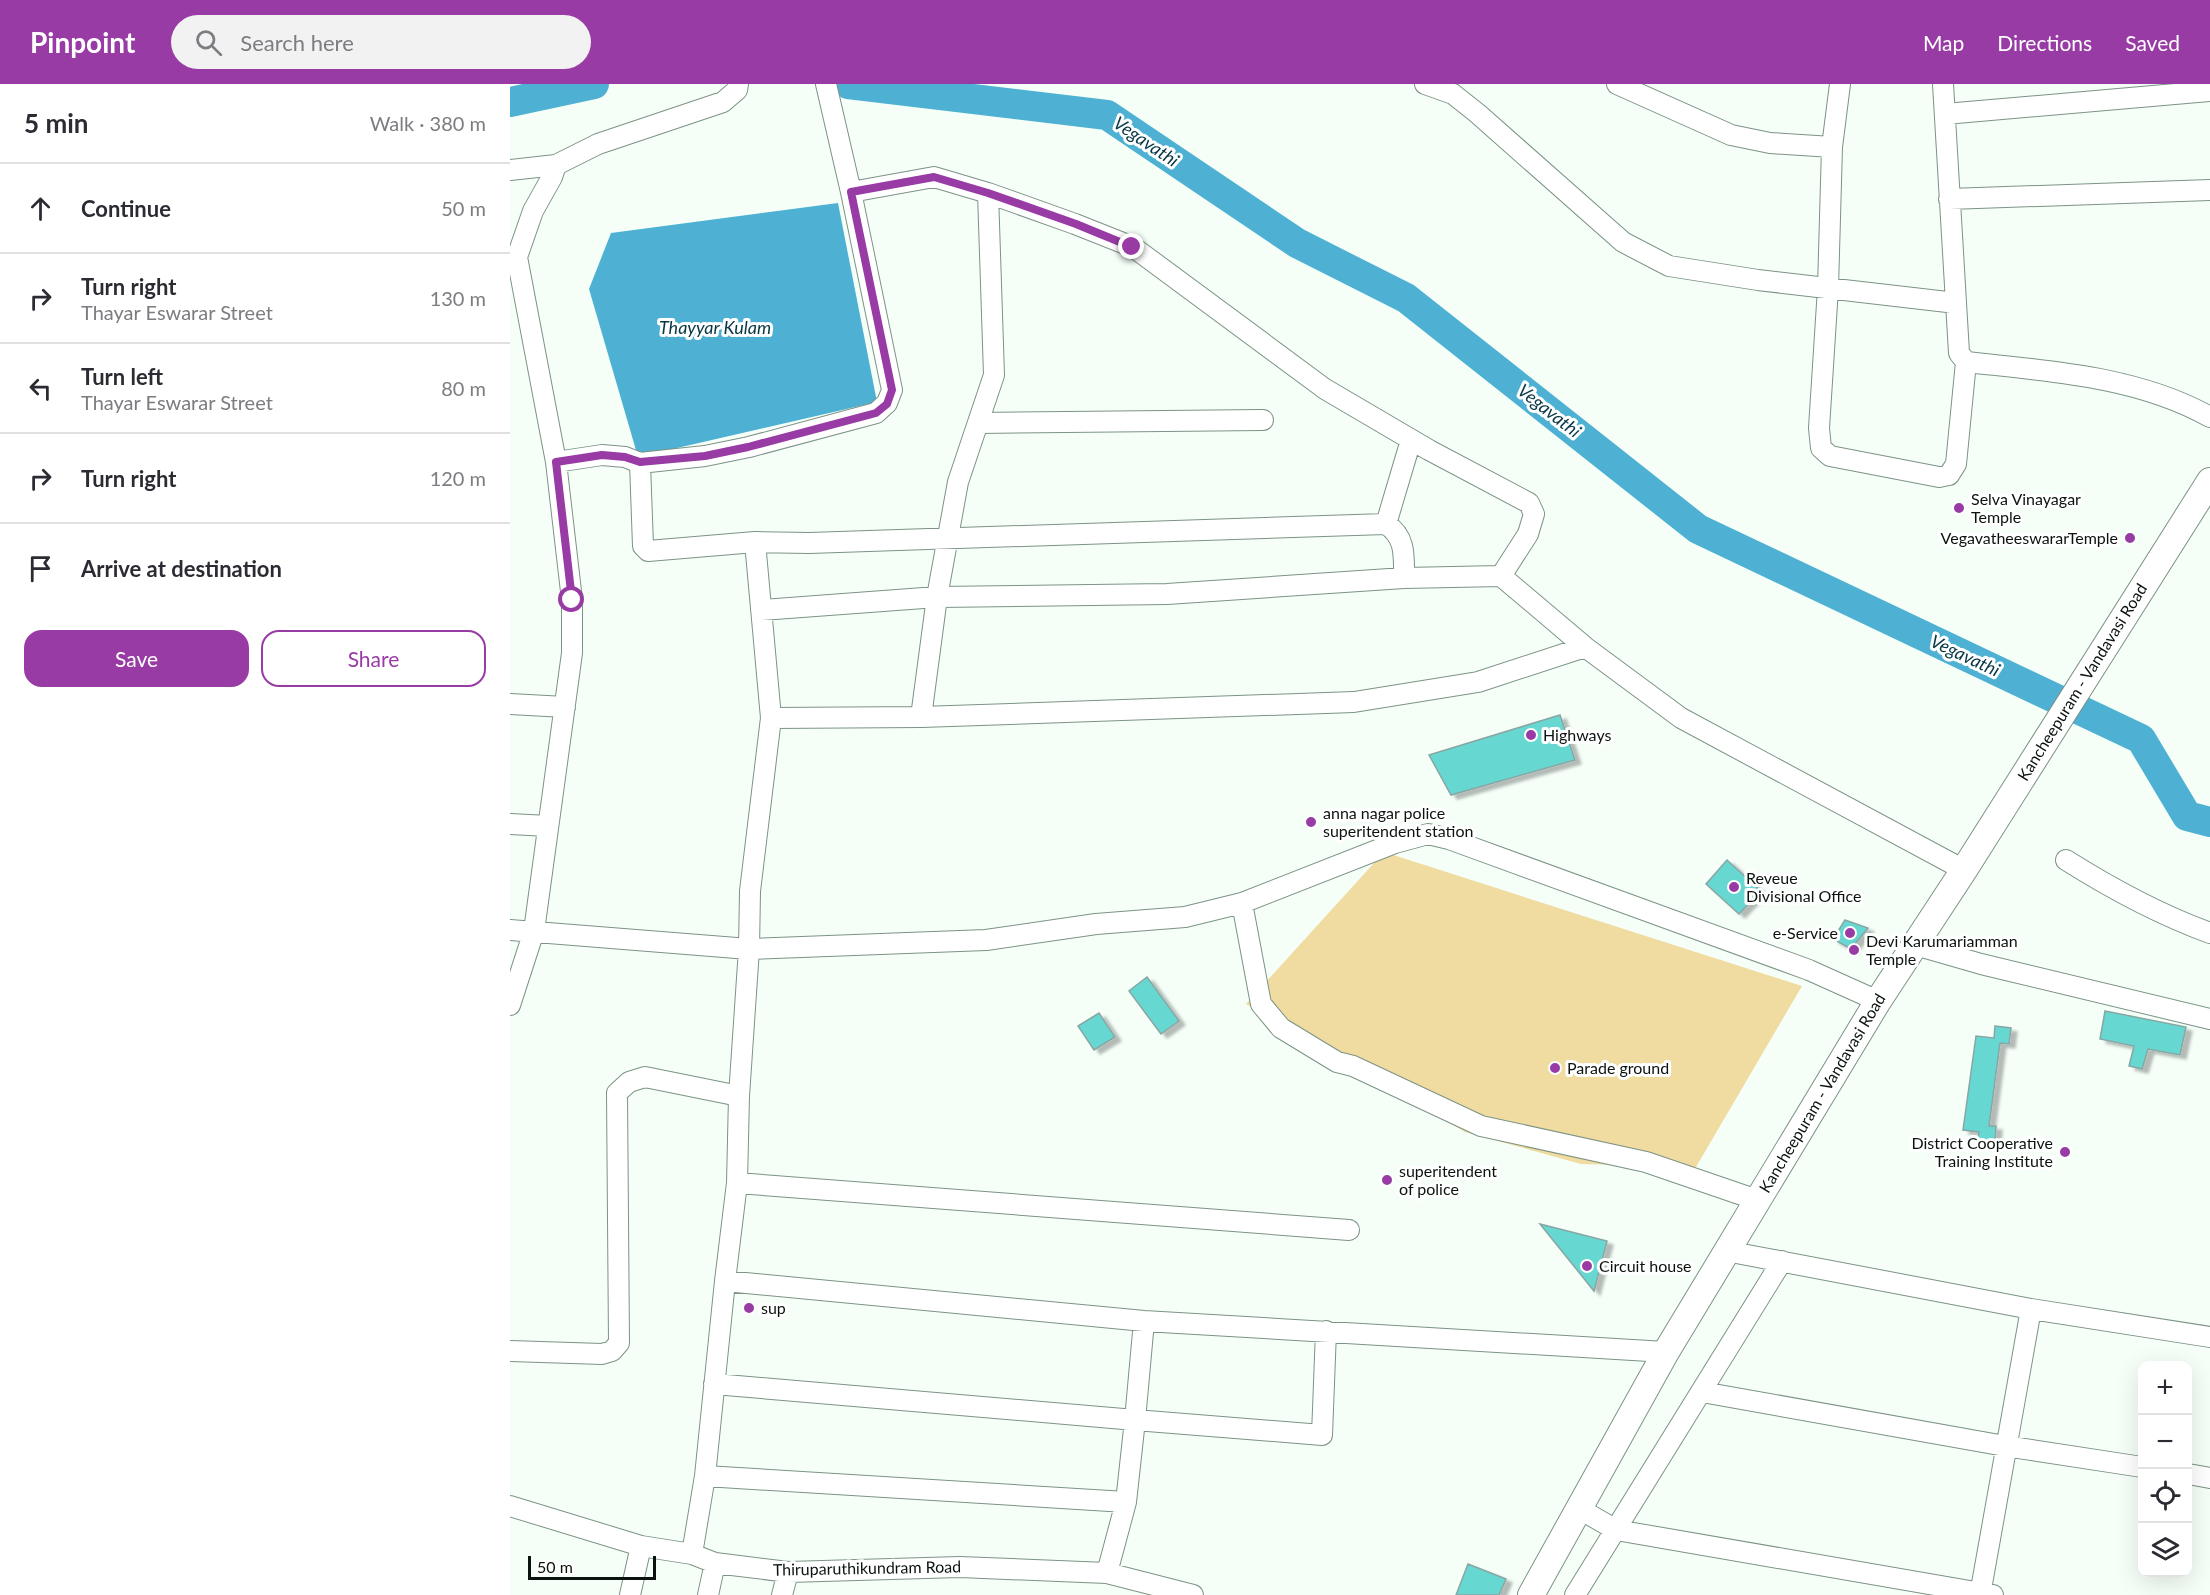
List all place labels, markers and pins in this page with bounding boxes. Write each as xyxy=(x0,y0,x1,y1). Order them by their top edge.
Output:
place label: Selva Vinayagar Temple xyxy=(1971,489,2081,526)
marker: Selva Vinayagar Temple xyxy=(1952,501,1966,515)
place label: VegavatheeswararTemple xyxy=(1941,528,2118,547)
marker: VegavatheeswararTemple xyxy=(2123,531,2137,545)
place label: Highways xyxy=(1543,725,1611,744)
marker: Highways xyxy=(1524,728,1538,742)
place label: anna nagar police superitendent station xyxy=(1323,803,1473,840)
marker: anna nagar police superitendent station xyxy=(1304,815,1318,829)
place label: Reveue Divisional Office xyxy=(1746,868,1861,905)
marker: Reveue Divisional Office xyxy=(1727,880,1741,894)
place label: e-Service xyxy=(1773,923,1838,942)
marker: e-Service xyxy=(1843,926,1857,940)
place label: Devi Karumariamman Temple xyxy=(1866,931,2018,968)
marker: Devi Karumariamman Temple xyxy=(1847,943,1861,957)
place label: Parade ground xyxy=(1567,1058,1669,1077)
marker: Parade ground xyxy=(1548,1061,1562,1075)
place label: District Cooperative Training Institute xyxy=(1911,1133,2053,1170)
marker: District Cooperative Training Institute xyxy=(2058,1145,2072,1159)
place label: superitendent of police xyxy=(1399,1161,1497,1198)
marker: superitendent of police xyxy=(1380,1173,1394,1187)
place label: Circuit house xyxy=(1599,1256,1692,1275)
marker: Circuit house xyxy=(1580,1259,1594,1273)
place label: sup xyxy=(761,1298,786,1317)
marker: sup xyxy=(742,1301,756,1315)

